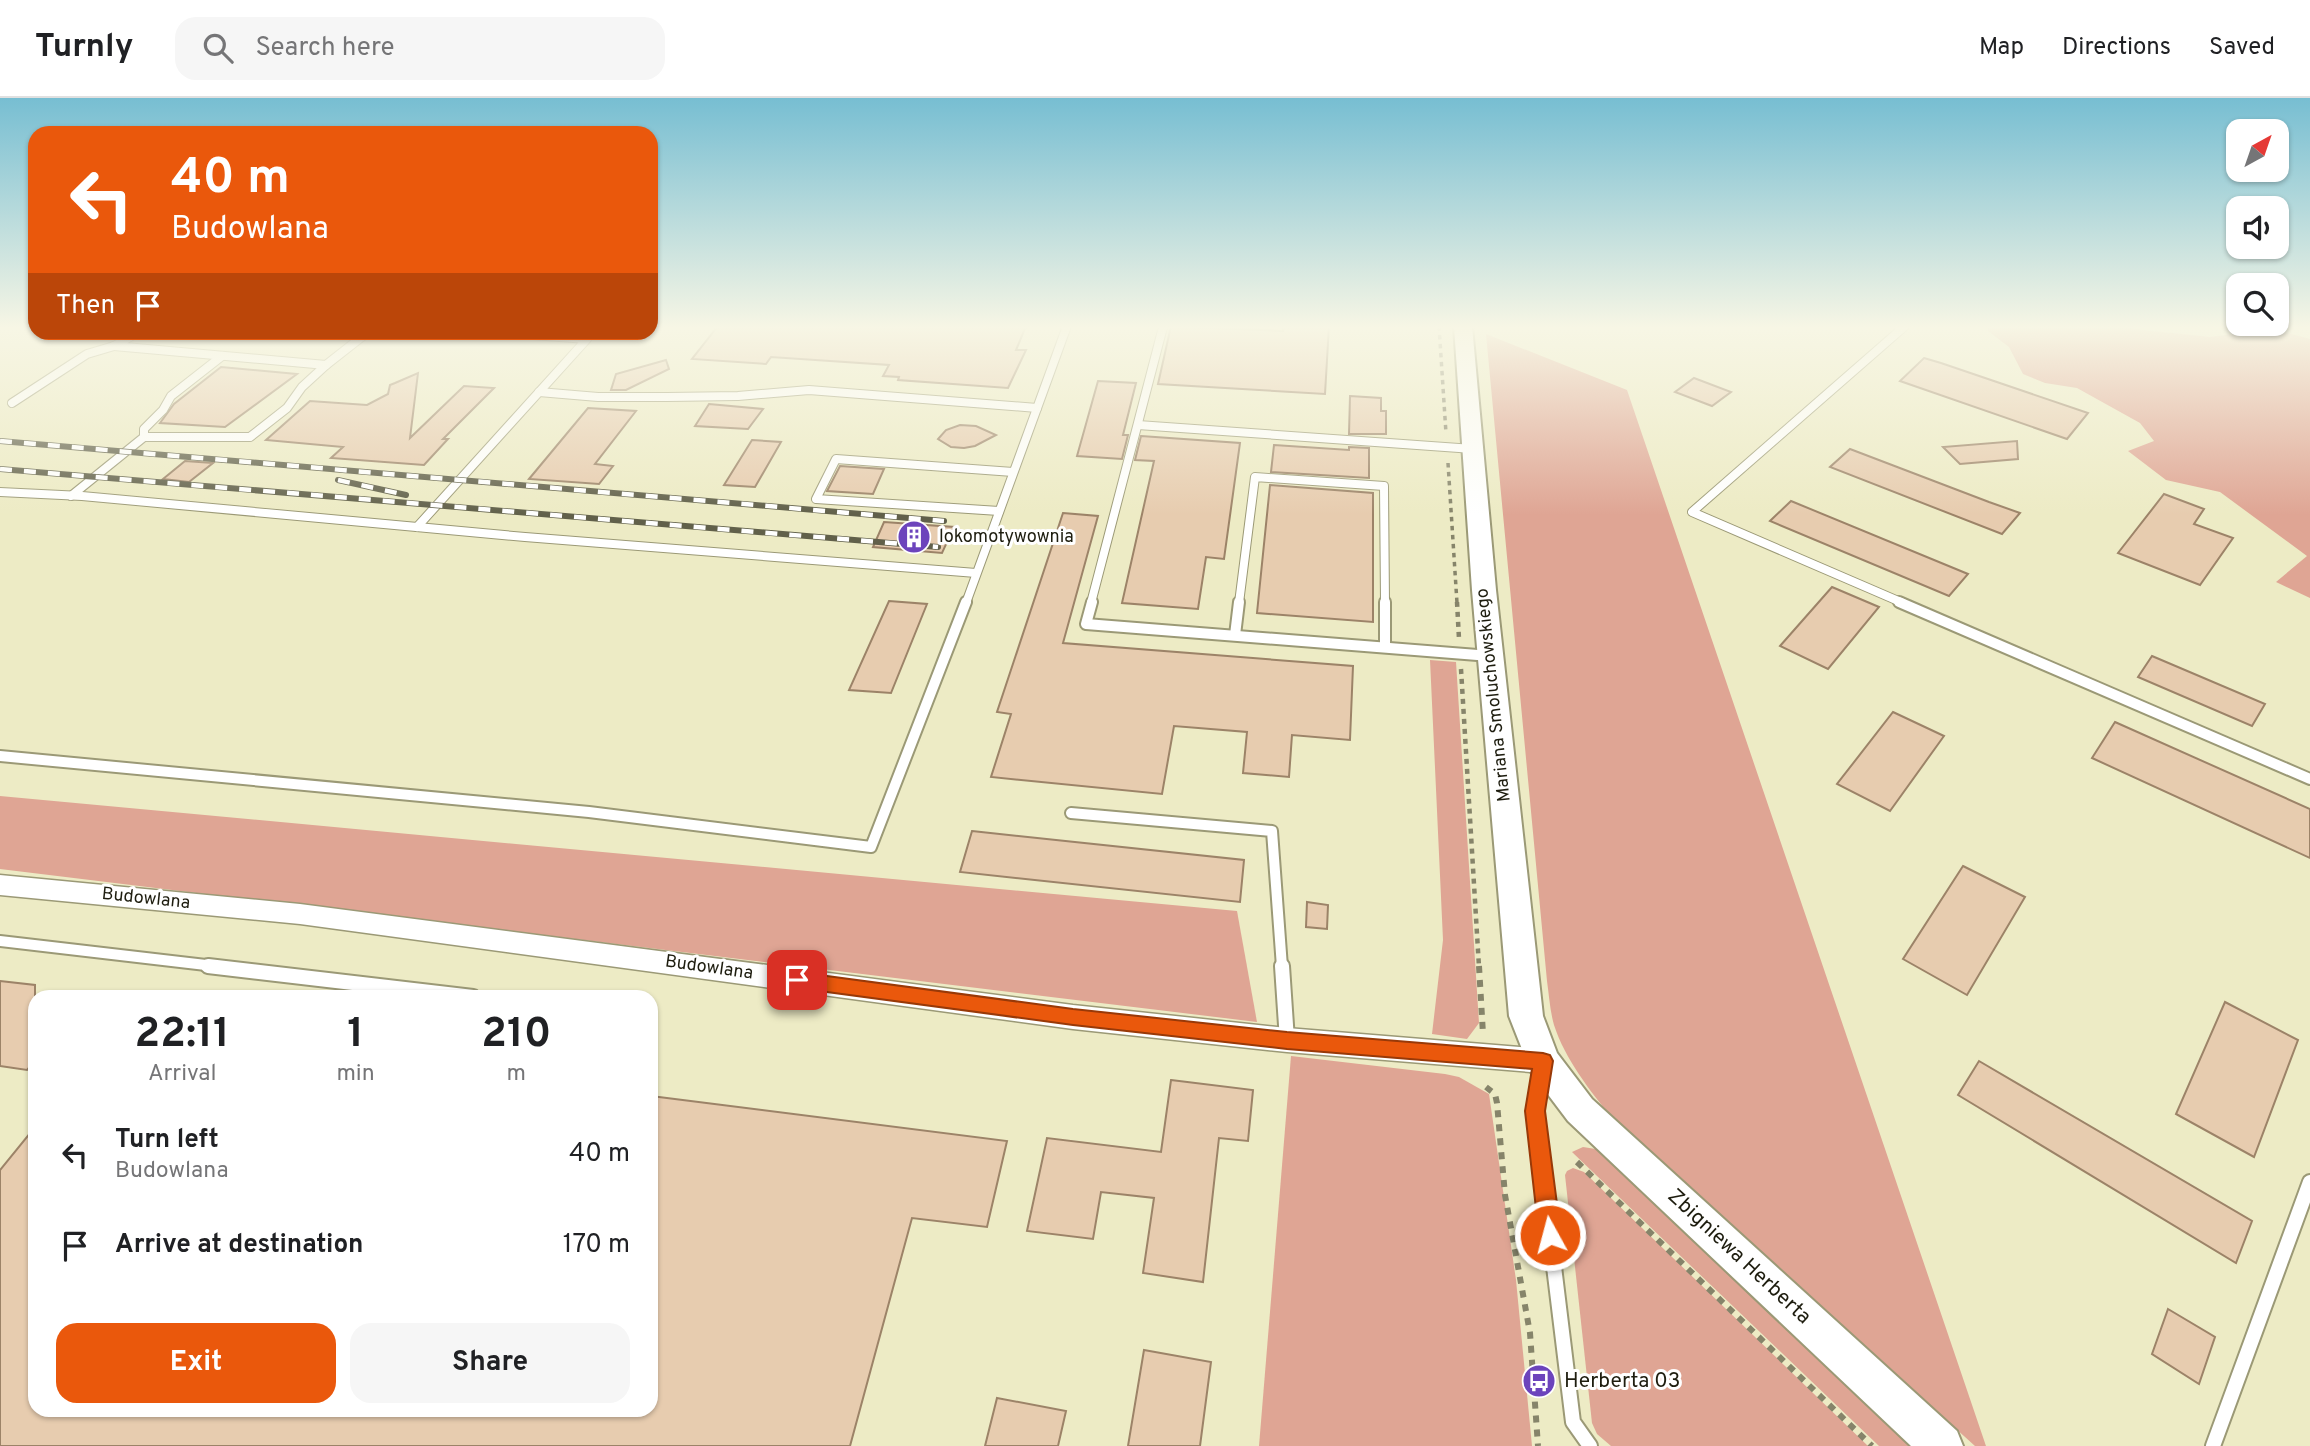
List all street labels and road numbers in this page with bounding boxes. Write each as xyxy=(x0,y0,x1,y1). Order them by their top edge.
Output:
street label: Mariana Smoluchowskiego xyxy=(1471,587,1517,803)
street label: Budowlana xyxy=(101,883,191,915)
street label: Budowlana xyxy=(663,950,755,986)
street label: Zbigniewa Herberta xyxy=(1661,1183,1817,1331)

